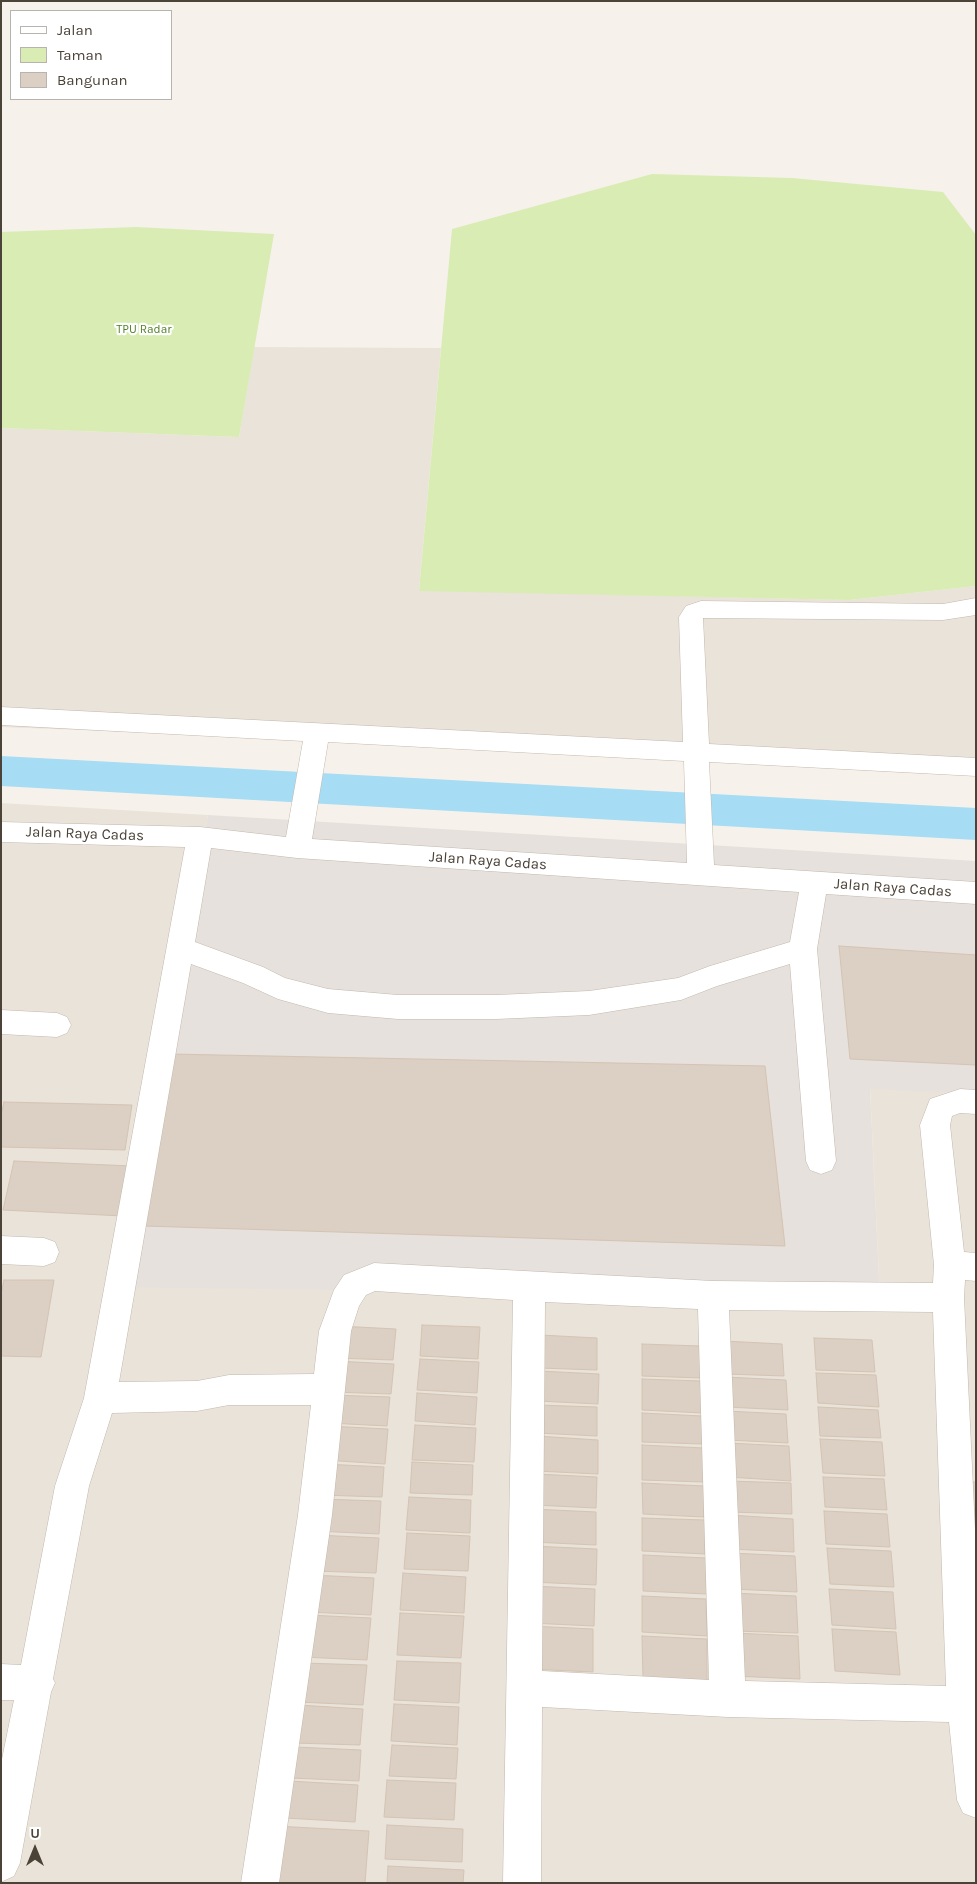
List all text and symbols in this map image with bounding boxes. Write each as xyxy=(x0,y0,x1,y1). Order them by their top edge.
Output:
legend xyxy=(10,10,172,100)
text: Jalan xyxy=(57,21,93,39)
text: Taman xyxy=(57,46,103,64)
text: Bangunan xyxy=(57,71,128,89)
park label: TPU Radar xyxy=(116,323,172,337)
street label: Jalan Raya Cadas xyxy=(26,823,144,845)
street label: Jalan Raya Cadas xyxy=(428,848,548,874)
street label: Jalan Raya Cadas xyxy=(833,875,953,901)
north arrow xyxy=(10,1824,60,1874)
text: U xyxy=(30,1825,40,1842)

